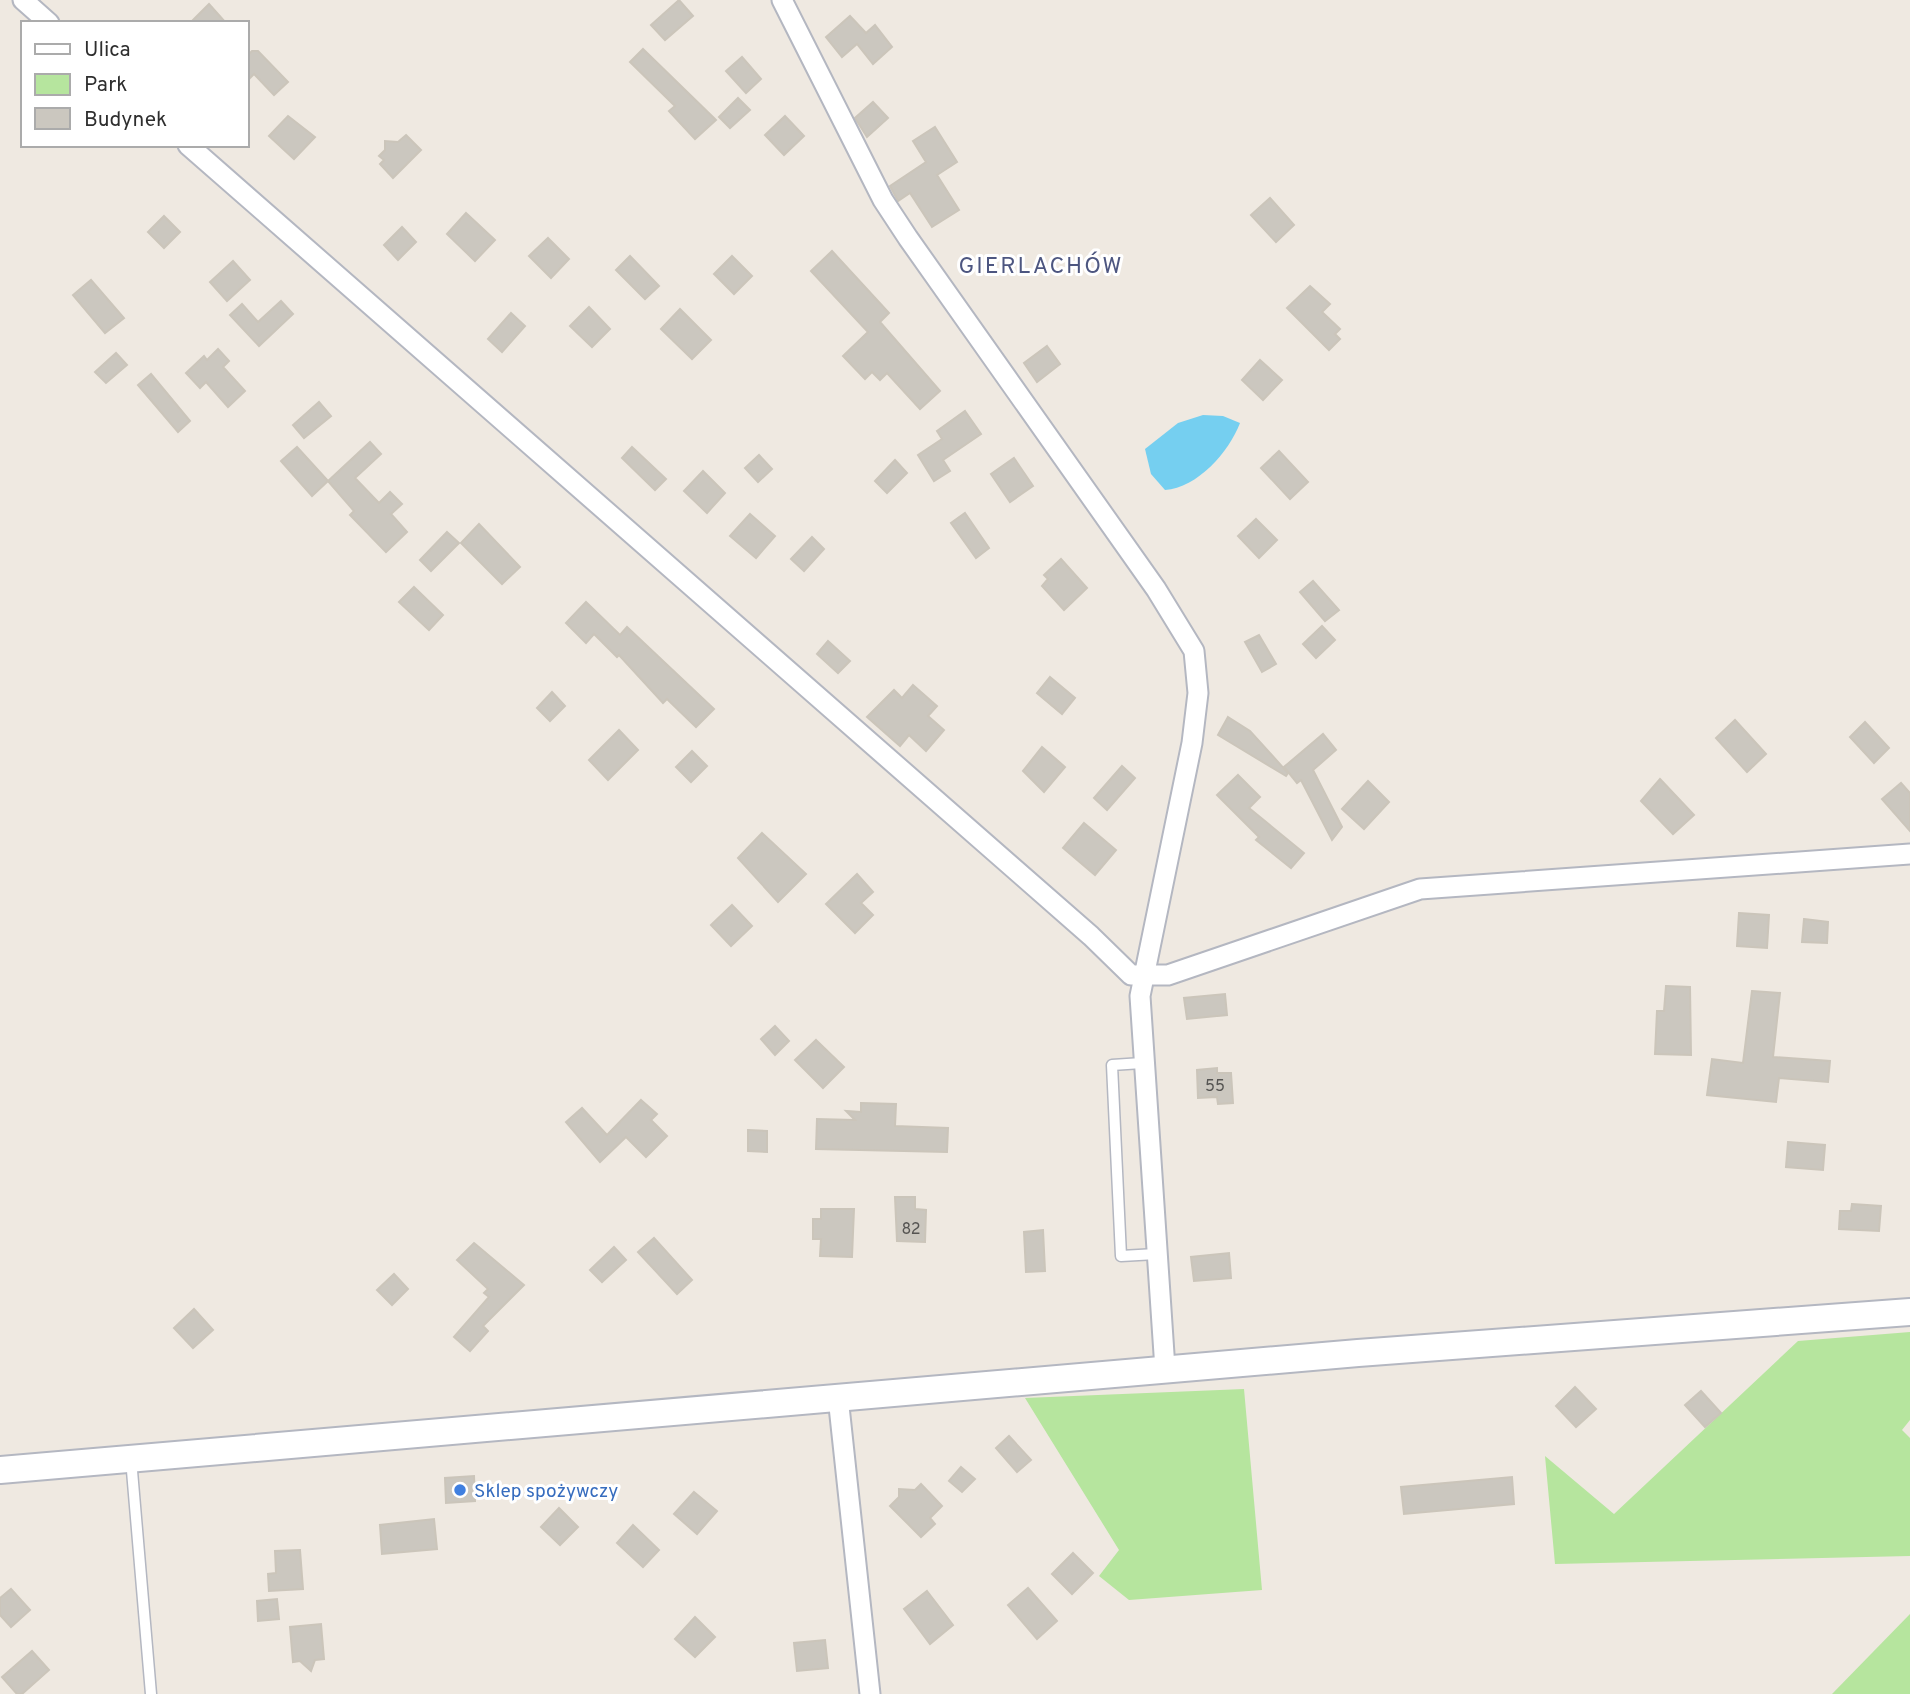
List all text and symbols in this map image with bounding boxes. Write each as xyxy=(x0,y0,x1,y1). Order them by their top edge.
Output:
legend xyxy=(21,21,248,147)
text: Ulica xyxy=(84,37,131,64)
text: Park xyxy=(84,72,127,99)
text: Budynek xyxy=(84,107,167,134)
district label: GIERLACHÓW xyxy=(958,251,1124,282)
house number: 55 xyxy=(1205,1077,1225,1097)
house number: 82 xyxy=(901,1220,921,1240)
place label: Sklep spożywczy xyxy=(474,1480,618,1504)
marker: Sklep spożywczy xyxy=(452,1482,468,1498)

